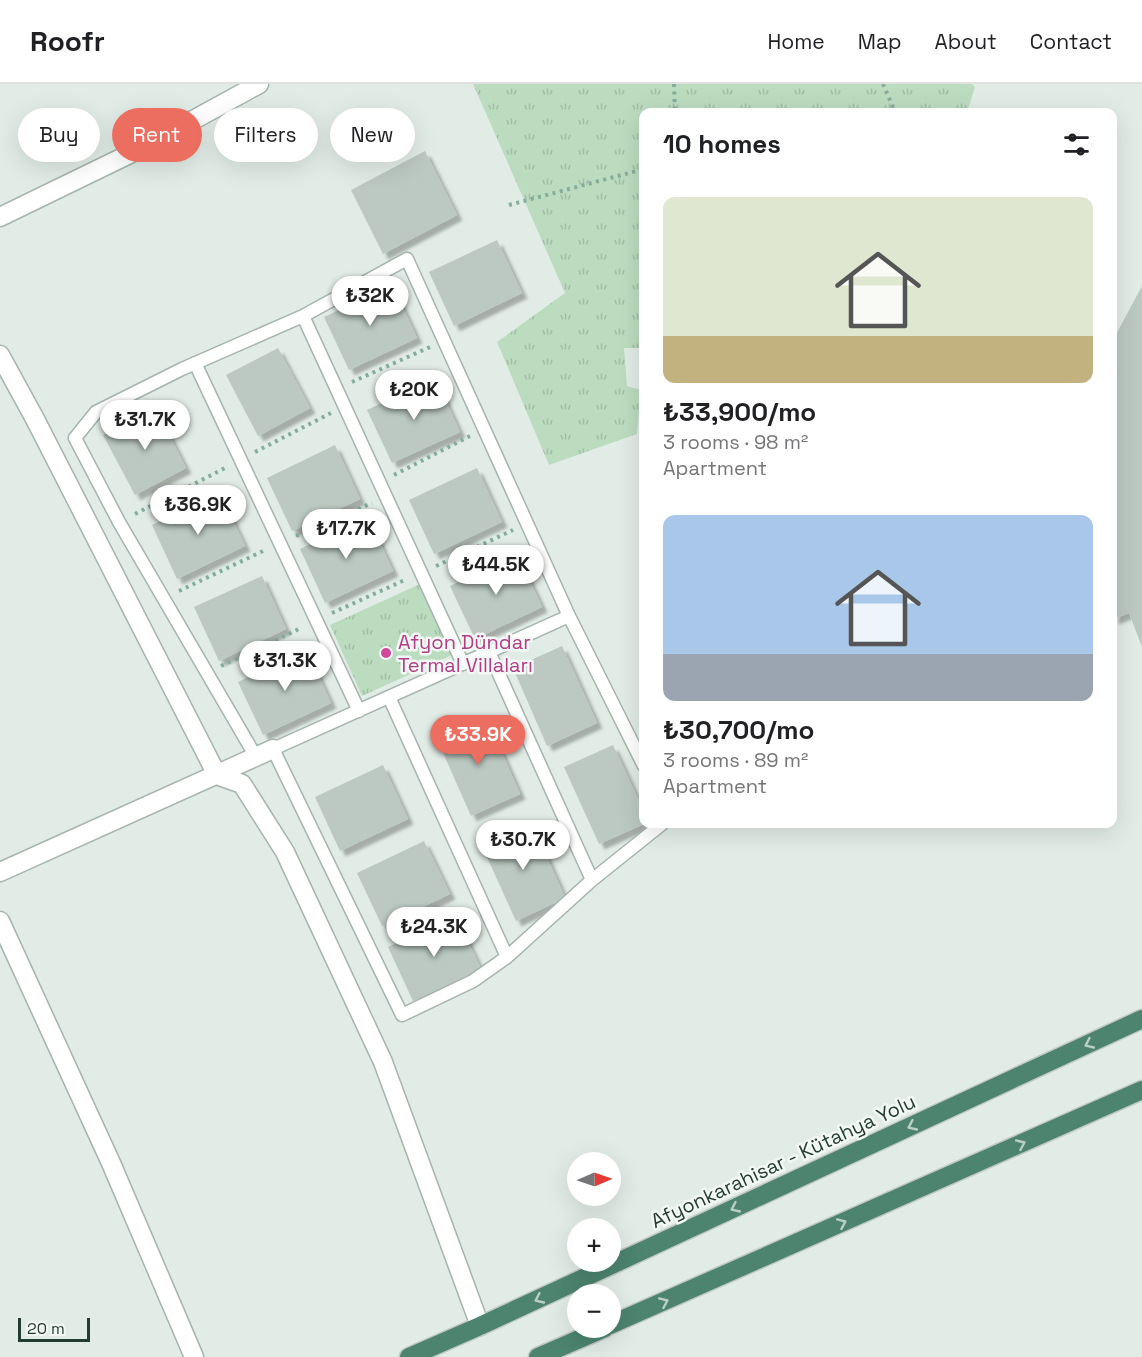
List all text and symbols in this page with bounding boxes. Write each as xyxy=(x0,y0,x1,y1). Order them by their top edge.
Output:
text: Roofr xyxy=(30,23,105,59)
text: Home xyxy=(767,28,825,55)
text: Map xyxy=(858,28,902,55)
text: About xyxy=(935,28,997,55)
text: Contact xyxy=(1030,28,1112,55)
chip: Buy xyxy=(18,108,100,162)
chip: Rent xyxy=(112,108,202,162)
chip: Filters xyxy=(214,108,318,162)
chip: New xyxy=(330,108,415,162)
text: 10 homes xyxy=(663,127,781,161)
icon: filters xyxy=(1060,128,1093,161)
icon: home xyxy=(824,236,932,344)
pin: ₺32K xyxy=(334,276,406,327)
text: ₺32K xyxy=(346,282,394,308)
pin: ₺20K xyxy=(378,370,450,421)
text: ₺20K xyxy=(389,376,439,402)
text: ₺33,900/mo xyxy=(663,395,816,429)
pin: ₺31.7K xyxy=(96,400,194,451)
text: ₺31.7K xyxy=(114,406,176,432)
text: 3 rooms · 98 m² xyxy=(663,429,808,455)
text: Apartment xyxy=(663,455,767,481)
pin: ₺36.9K xyxy=(149,485,247,536)
text: ₺36.9K xyxy=(164,491,232,517)
pin: ₺17.7K xyxy=(297,509,395,560)
text: ₺17.7K xyxy=(316,515,376,541)
pin: ₺44.5K xyxy=(447,545,545,596)
text: ₺44.5K xyxy=(462,551,530,577)
icon: home xyxy=(824,554,932,662)
place label: Afyon Dündar Termal Villaları xyxy=(398,629,533,678)
pin: ₺31.3K xyxy=(236,641,334,692)
marker: Afyon Dündar Termal Villaları xyxy=(379,646,393,660)
text: ₺31.3K xyxy=(253,647,317,673)
text: ₺30,700/mo xyxy=(663,713,814,747)
pin: ₺33.9K xyxy=(429,715,527,766)
text: ₺33.9K xyxy=(444,721,512,747)
text: 3 rooms · 89 m² xyxy=(663,747,808,773)
text: Apartment xyxy=(663,773,767,799)
pin: ₺30.7K xyxy=(474,820,572,871)
text: ₺30.7K xyxy=(490,826,556,852)
pin: ₺24.3K xyxy=(385,907,483,958)
text: ₺24.3K xyxy=(400,913,468,939)
one-way arrow xyxy=(1084,1036,1095,1048)
street label: Afyonkarahisar - Kütahya Yolu xyxy=(646,1088,920,1234)
one-way arrow xyxy=(908,1118,919,1130)
one-way arrow xyxy=(1014,1139,1025,1151)
north arrow xyxy=(567,1152,621,1206)
map controls xyxy=(567,1152,621,1338)
one-way arrow xyxy=(731,1200,742,1212)
button: + xyxy=(567,1218,621,1272)
one-way arrow xyxy=(836,1218,847,1230)
button: − xyxy=(567,1284,621,1338)
one-way arrow xyxy=(535,1291,546,1303)
one-way arrow xyxy=(658,1297,669,1309)
scale bar xyxy=(18,1315,90,1342)
text: 20 m xyxy=(27,1318,65,1339)

